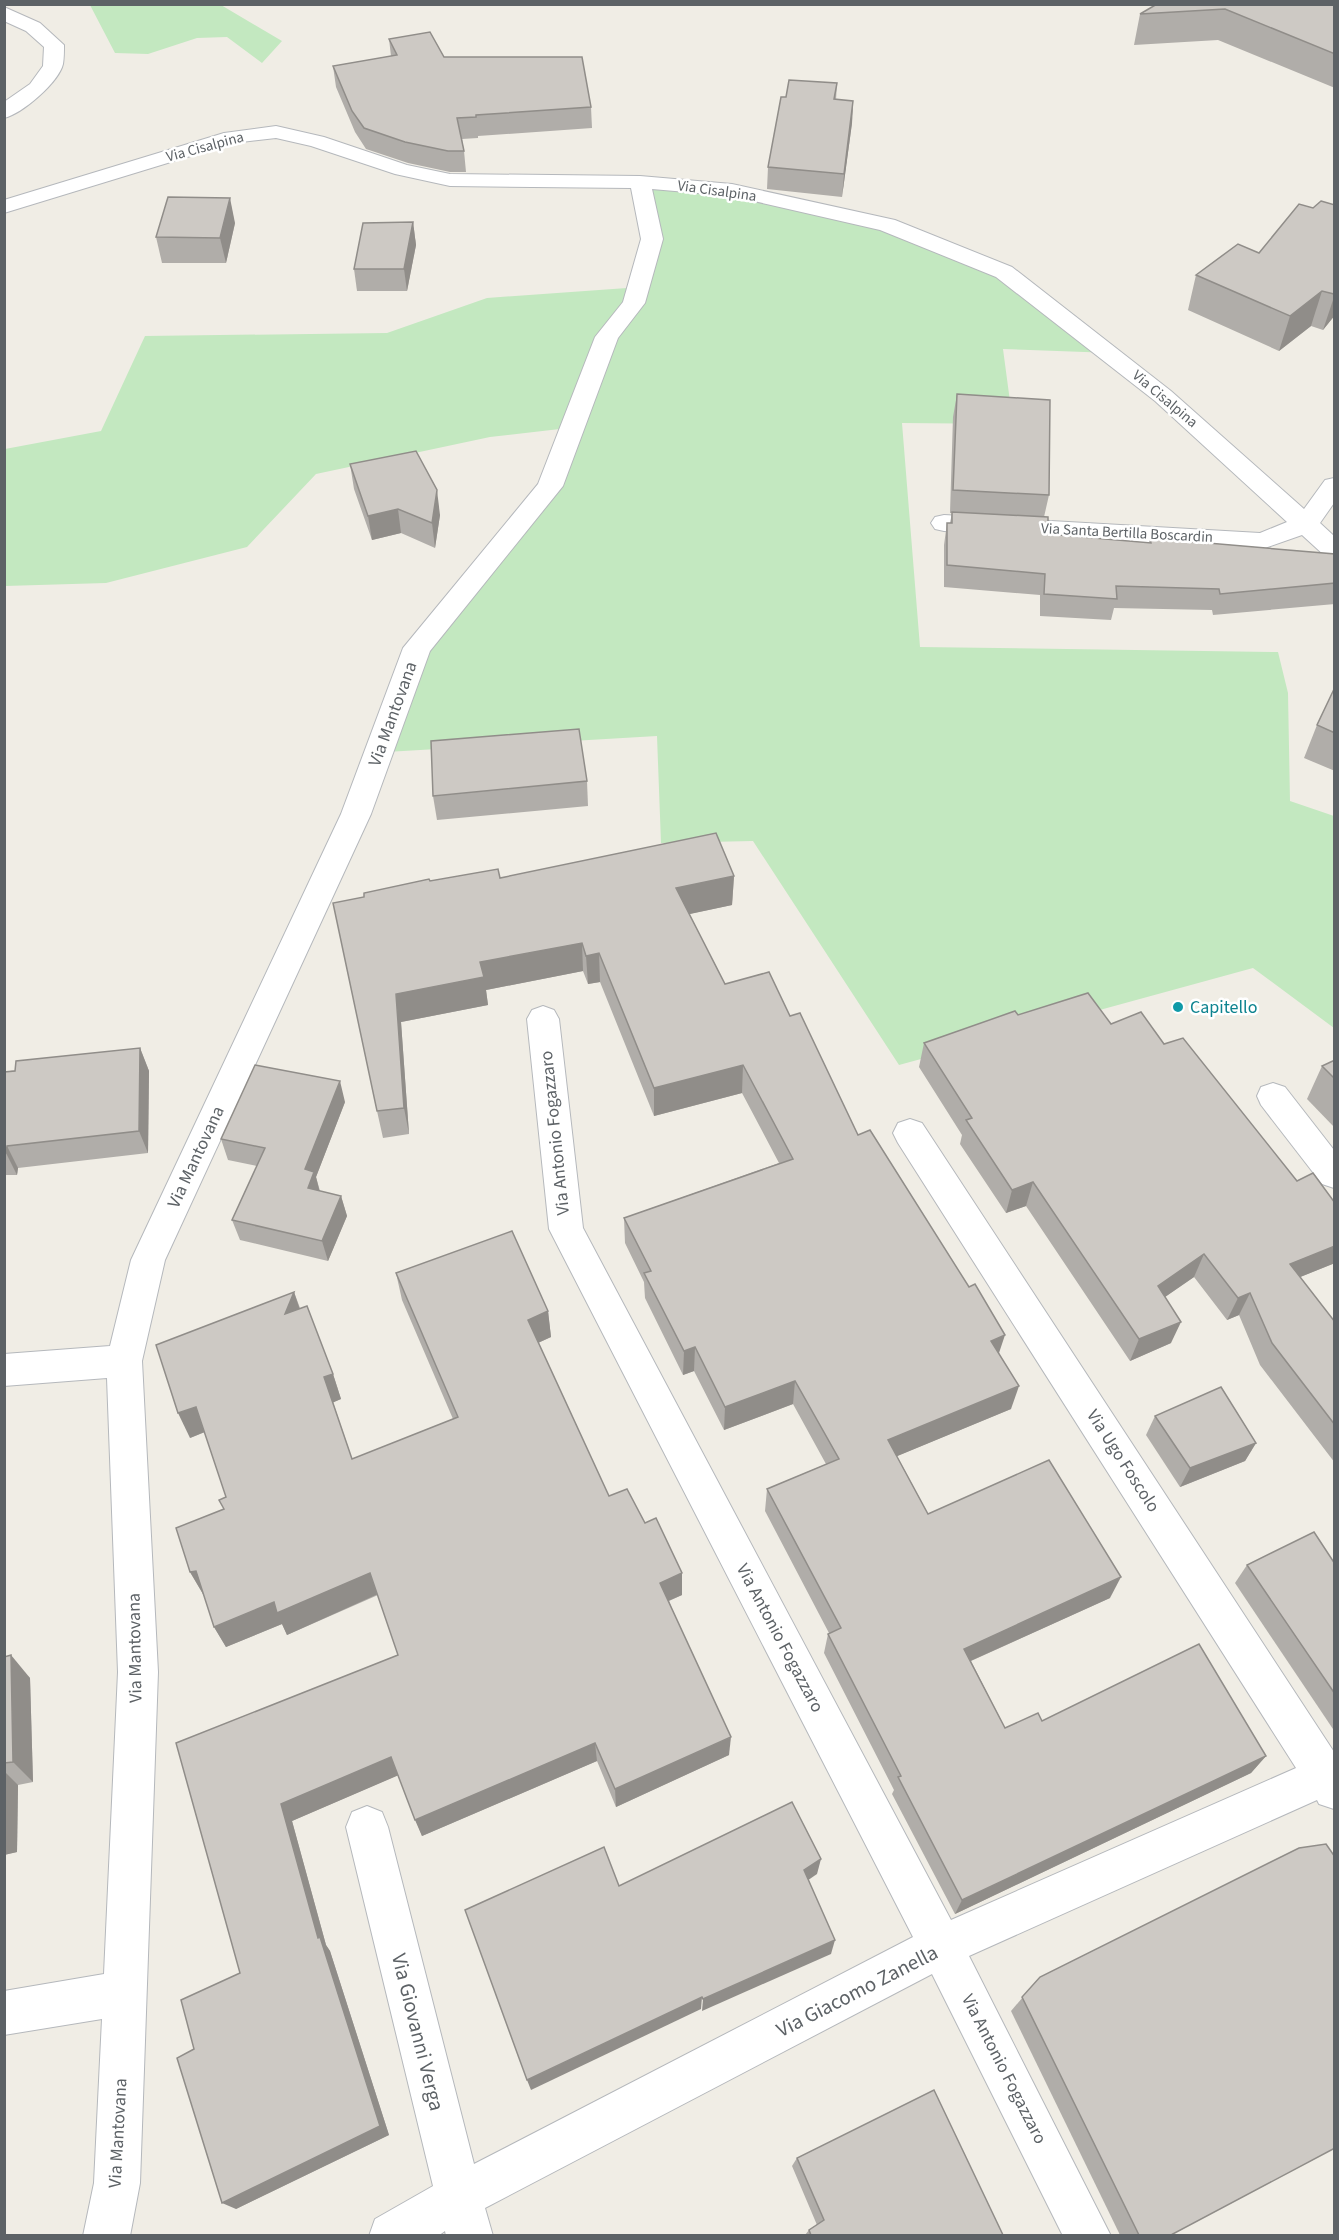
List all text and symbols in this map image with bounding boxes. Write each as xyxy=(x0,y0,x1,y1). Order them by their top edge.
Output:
street label: Via Cisalpina xyxy=(164,127,246,167)
street label: Via Cisalpina xyxy=(676,175,758,207)
street label: Via Cisalpina xyxy=(1128,365,1202,433)
street label: Via Santa Bertilla Boscardin xyxy=(1040,518,1214,548)
street label: Via Mantovana xyxy=(362,658,424,770)
place label: Capitello xyxy=(1190,995,1257,1020)
marker: Capitello xyxy=(1171,1000,1185,1014)
street label: Via Antonio Fogazzaro xyxy=(534,1050,576,1216)
street label: Via Mantovana xyxy=(161,1102,231,1212)
street label: Via Ugo Foscolo xyxy=(1080,1405,1166,1517)
street label: Via Antonio Fogazzaro xyxy=(730,1559,830,1717)
street label: Via Mantovana xyxy=(122,1593,148,1703)
street label: Via Giacomo Zanella xyxy=(771,1937,943,2045)
street label: Via Giovanni Verga xyxy=(384,1950,452,2114)
street label: Via Antonio Fogazzaro xyxy=(955,1990,1053,2148)
street label: Via Mantovana xyxy=(103,2077,133,2189)

